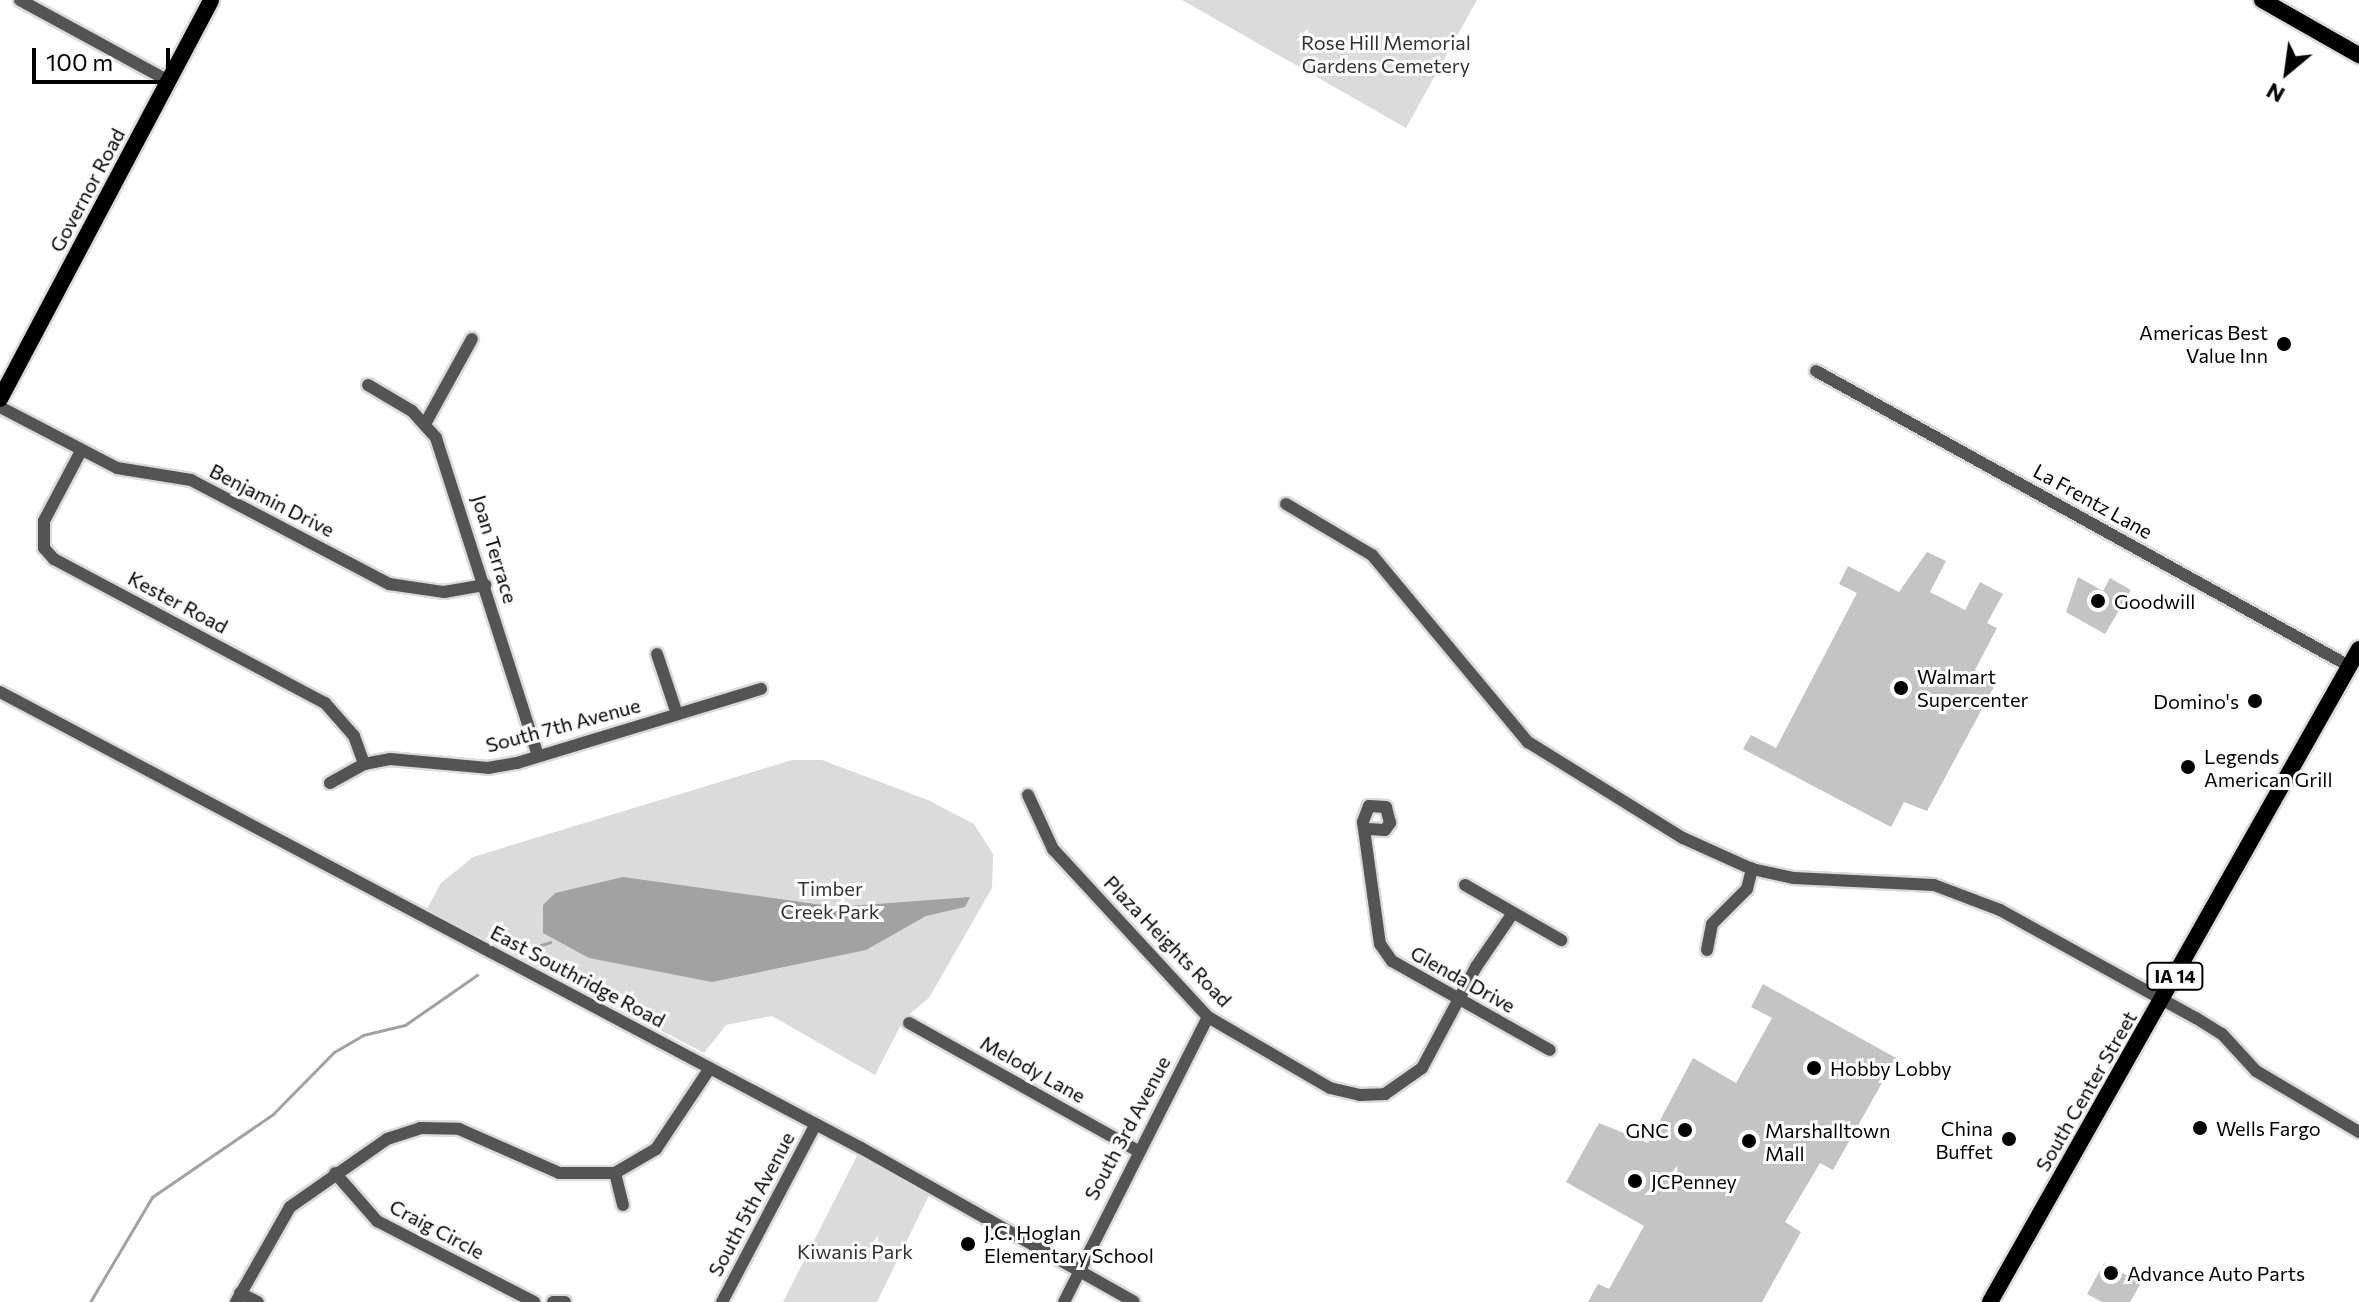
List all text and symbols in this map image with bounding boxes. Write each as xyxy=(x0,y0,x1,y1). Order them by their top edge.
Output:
park label: Rose Hill Memorial Gardens Cemetery xyxy=(1301,30,1471,77)
scale bar xyxy=(36,32,174,82)
north arrow xyxy=(2247,32,2327,112)
text: 100 m xyxy=(46,47,113,76)
text: N xyxy=(2261,78,2289,109)
street label: Governor Road xyxy=(44,124,130,256)
place label: Americas Best Value Inn xyxy=(2139,320,2268,367)
marker: Americas Best Value Inn xyxy=(2275,335,2293,353)
street label: Benjamin Drive xyxy=(206,458,338,542)
street label: La Frentz Lane xyxy=(2029,458,2157,544)
street label: Joan Terrace xyxy=(467,492,523,606)
street label: Kester Road xyxy=(124,566,232,638)
place label: Goodwill xyxy=(2114,589,2195,613)
marker: Goodwill xyxy=(2089,592,2107,610)
place label: Walmart Supercenter xyxy=(1917,664,2028,711)
marker: Walmart Supercenter xyxy=(1892,679,1910,697)
place label: Domino's xyxy=(2153,689,2239,713)
marker: Domino's xyxy=(2246,692,2264,710)
street label: South 7th Avenue xyxy=(483,693,643,757)
place label: Legends American Grill xyxy=(2204,744,2333,791)
marker: Legends American Grill xyxy=(2179,758,2197,776)
street label: Plaza Heights Road xyxy=(1099,870,1237,1012)
park label: Timber Creek Park xyxy=(781,877,879,924)
street label: East Southridge Road xyxy=(487,920,669,1032)
street label: Glenda Drive xyxy=(1406,940,1520,1018)
road number: IA 14 xyxy=(2145,962,2205,990)
street label: South Center Street xyxy=(2030,1007,2142,1175)
street label: Melody Lane xyxy=(976,1030,1090,1108)
street label: South 3rd Avenue xyxy=(1079,1052,1175,1204)
place label: Hobby Lobby xyxy=(1830,1056,1952,1080)
marker: Hobby Lobby xyxy=(1805,1059,1823,1077)
place label: China Buffet xyxy=(1935,1116,1993,1163)
place label: Wells Fargo xyxy=(2216,1116,2321,1140)
place label: GNC xyxy=(1626,1118,1669,1142)
place label: Marshalltown Mall xyxy=(1765,1118,1890,1165)
marker: Wells Fargo xyxy=(2191,1119,2209,1137)
marker: GNC xyxy=(1676,1121,1694,1139)
street label: South 5th Avenue xyxy=(703,1128,799,1280)
marker: China Buffet xyxy=(2000,1130,2018,1148)
marker: Marshalltown Mall xyxy=(1740,1132,1758,1150)
place label: JCPenney xyxy=(1651,1169,1737,1193)
marker: JCPenney xyxy=(1626,1172,1644,1190)
street label: Craig Circle xyxy=(386,1194,488,1264)
place label: J.C. Hoglan Elementary School xyxy=(984,1220,1154,1267)
marker: J.C. Hoglan Elementary School xyxy=(959,1235,977,1253)
park label: Kiwanis Park xyxy=(797,1239,913,1263)
place label: Advance Auto Parts xyxy=(2127,1261,2305,1285)
marker: Advance Auto Parts xyxy=(2102,1264,2120,1282)

